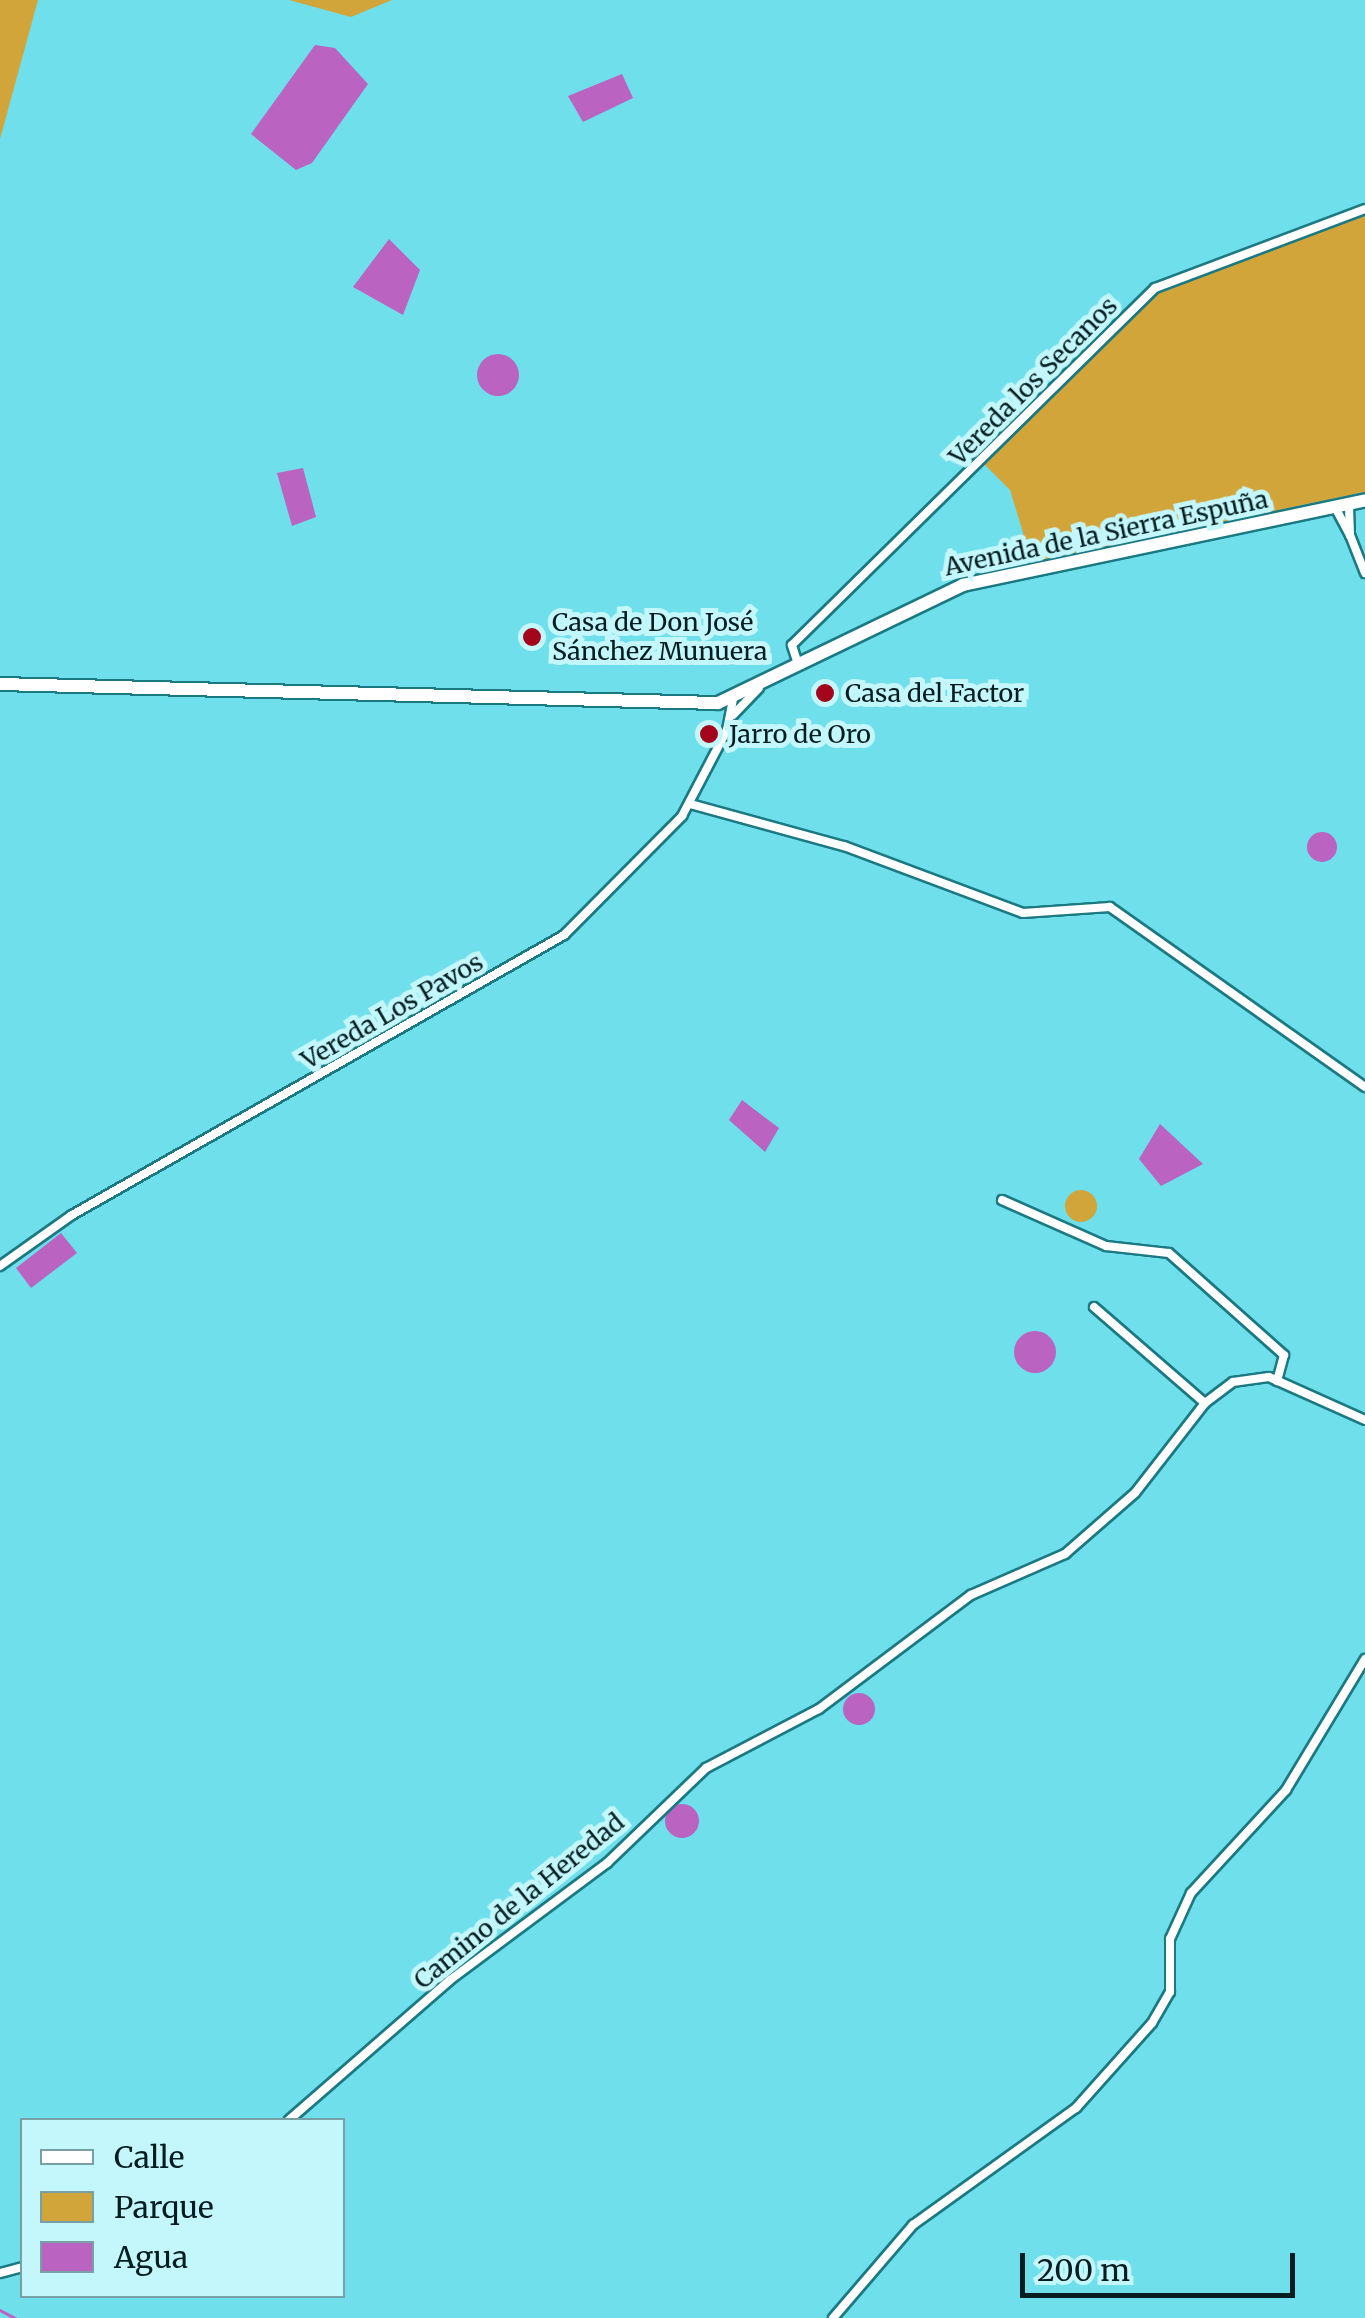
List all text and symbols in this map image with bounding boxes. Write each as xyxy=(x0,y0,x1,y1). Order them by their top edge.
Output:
street label: Vereda los Secanos xyxy=(943,291,1123,471)
street label: Avenida de la Sierra Espuña xyxy=(941,484,1271,582)
place label: Casa de Don José Sánchez Munuera xyxy=(552,608,767,667)
marker: Casa de Don José Sánchez Munuera xyxy=(521,626,543,648)
place label: Casa del Factor xyxy=(845,678,1024,708)
marker: Casa del Factor xyxy=(814,682,836,704)
place label: Jarro de Oro xyxy=(729,719,871,749)
marker: Jarro de Oro xyxy=(698,723,720,745)
street label: Vereda Los Pavos xyxy=(296,947,488,1075)
street label: Camino de la Heredad xyxy=(408,1807,630,1995)
legend xyxy=(20,2118,345,2298)
text: Calle xyxy=(114,2138,184,2176)
text: Parque xyxy=(114,2188,214,2226)
scale bar xyxy=(1025,2233,1300,2295)
text: Agua xyxy=(114,2238,188,2276)
text: 200 m xyxy=(1037,2251,1130,2289)

